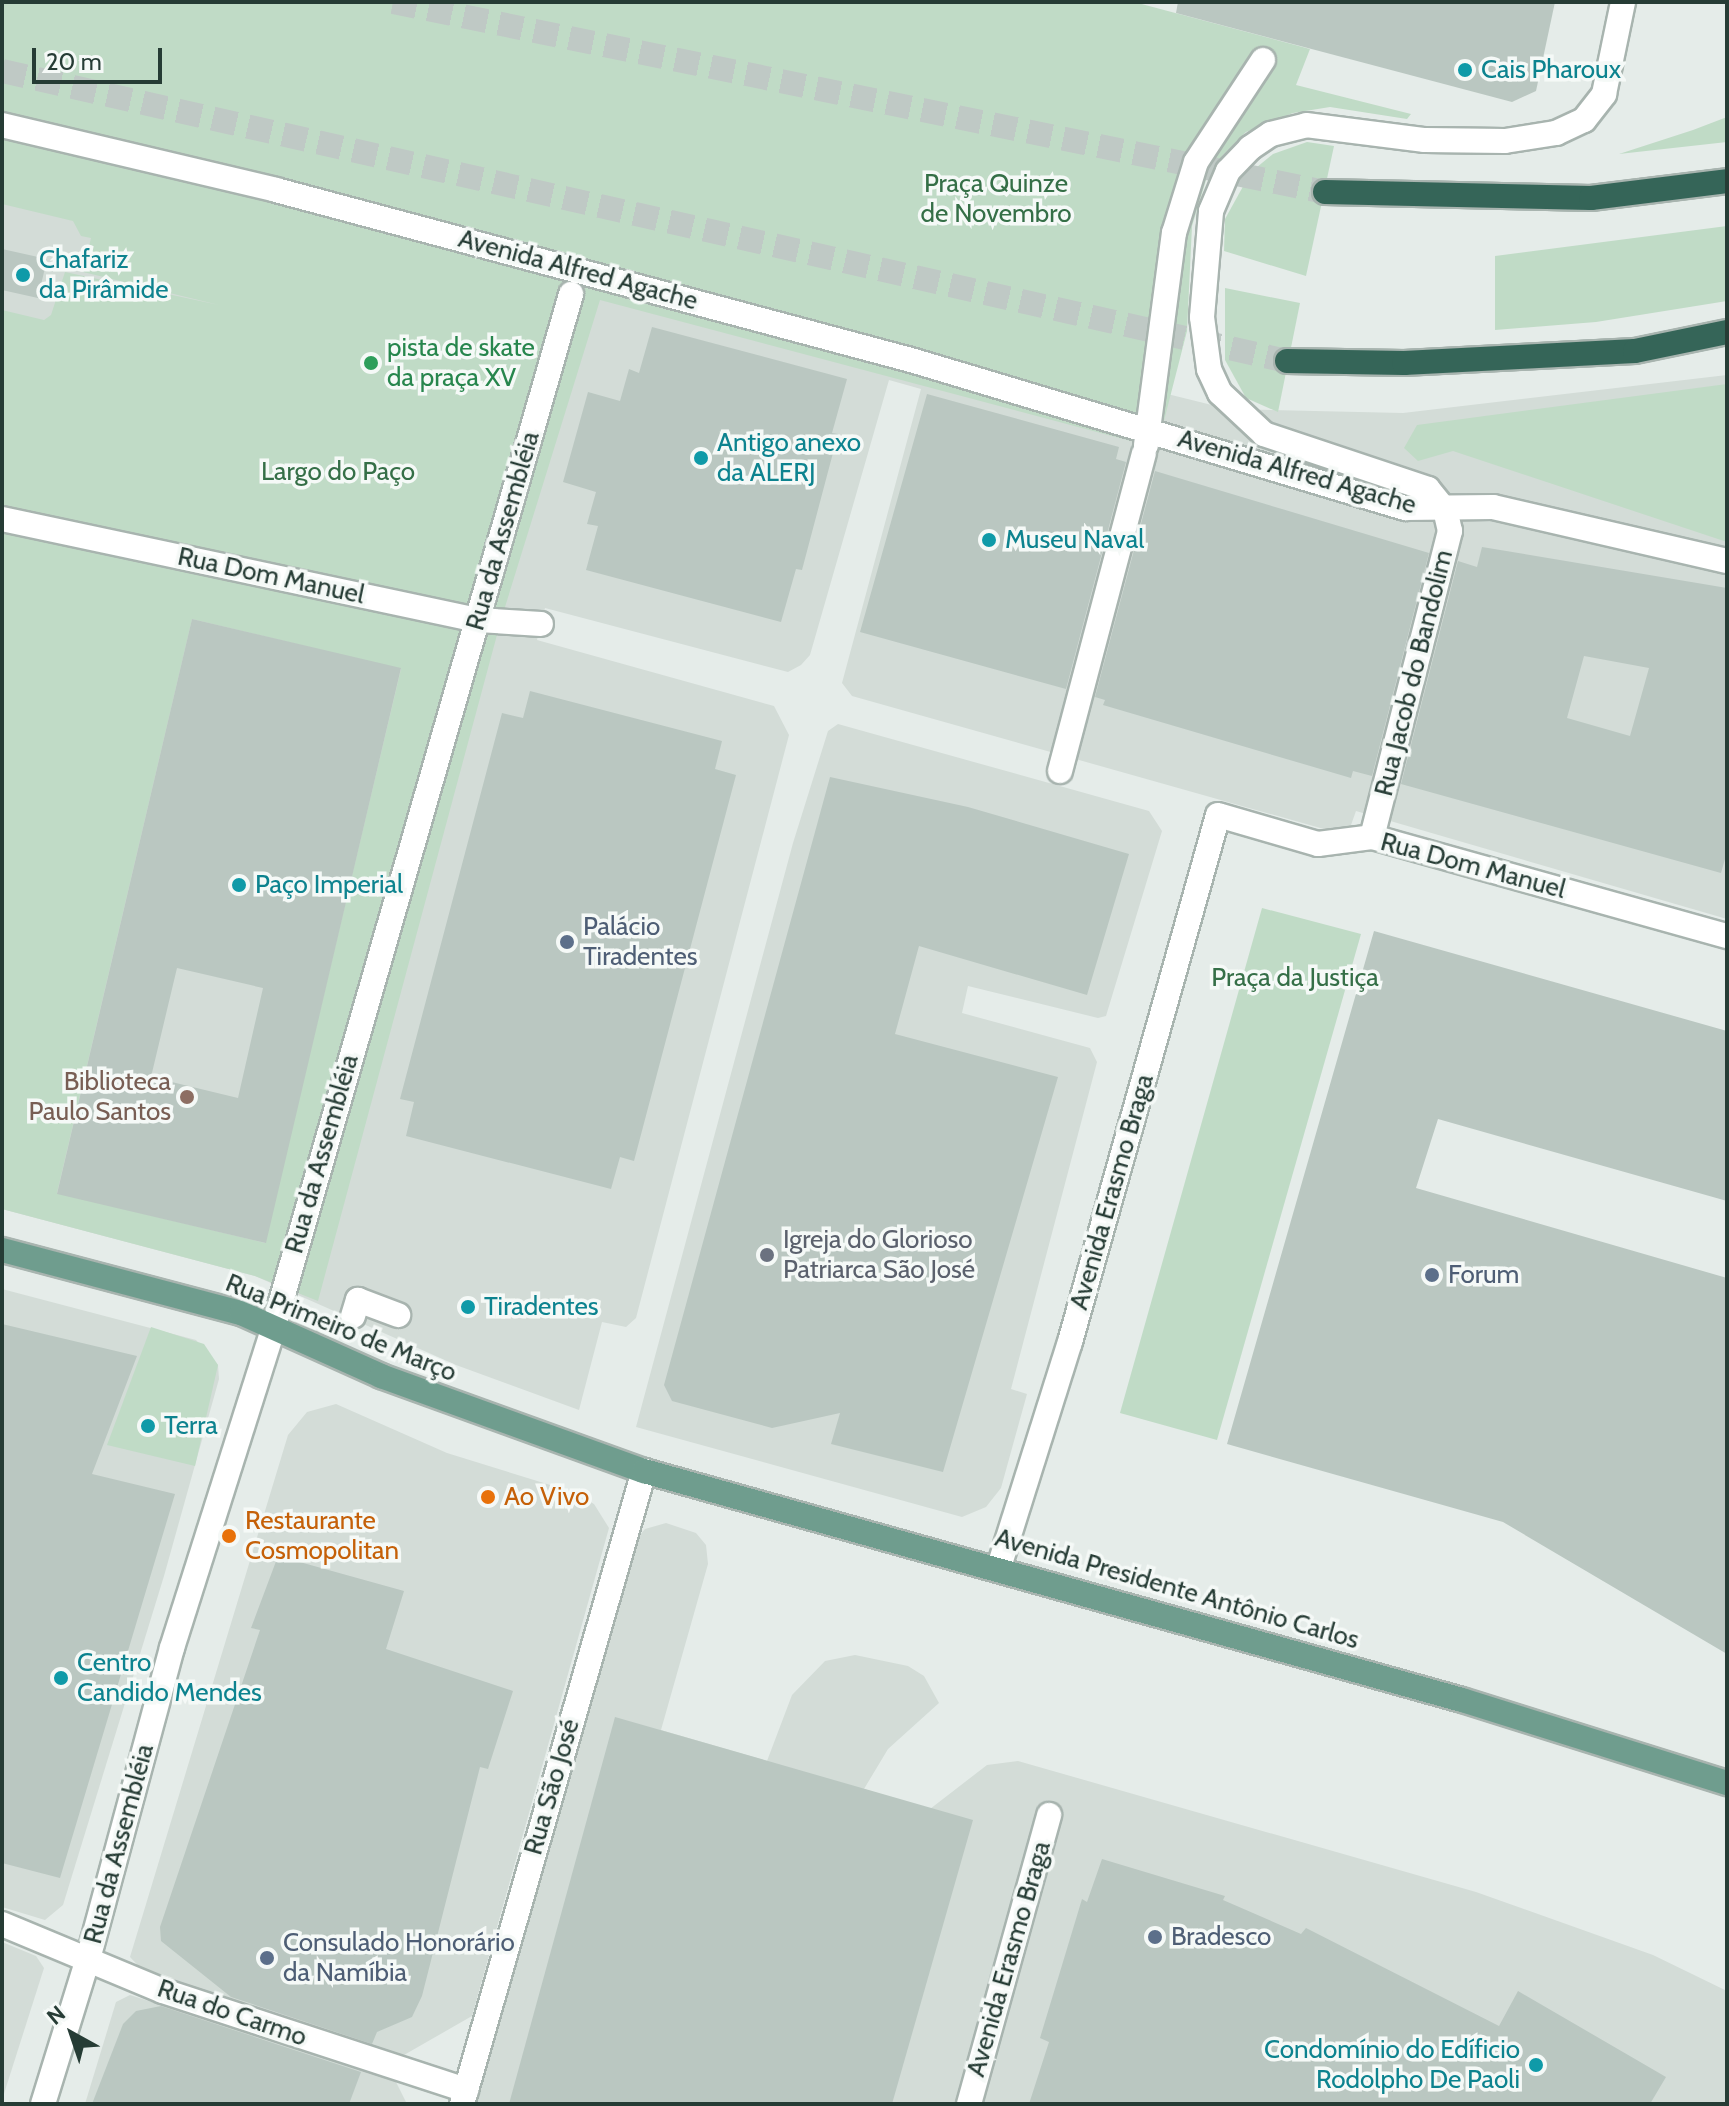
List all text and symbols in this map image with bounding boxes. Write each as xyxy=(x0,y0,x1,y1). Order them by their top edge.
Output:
scale bar xyxy=(36,32,166,82)
text: 20 m xyxy=(46,47,102,76)
place label: Cais Pharoux xyxy=(1481,54,1621,86)
marker: Cais Pharoux xyxy=(1456,61,1474,79)
park label: Praça Quinze de Novembro xyxy=(921,168,1071,230)
street label: Avenida Alfred Agache xyxy=(455,223,701,317)
place label: Chafariz da Pirâmide xyxy=(39,244,169,306)
marker: Chafariz da Pirâmide xyxy=(14,266,32,284)
place label: pista de skate da praça XV xyxy=(387,332,535,394)
marker: pista de skate da praça XV xyxy=(362,354,380,372)
street label: Avenida Alfred Agache xyxy=(1174,423,1420,521)
place label: Antigo anexo da ALERJ xyxy=(717,427,861,488)
street label: Rua da Assembléia xyxy=(460,428,546,634)
marker: Antigo anexo da ALERJ xyxy=(692,449,710,467)
park label: Largo do Paço xyxy=(261,456,415,488)
place label: Museu Naval xyxy=(1005,524,1144,556)
marker: Museu Naval xyxy=(980,531,998,549)
street label: Rua Dom Manuel xyxy=(175,541,367,611)
street label: Rua Jacob do Bandolim xyxy=(1368,547,1460,799)
street label: Rua Dom Manuel xyxy=(1377,826,1569,906)
place label: Paço Imperial xyxy=(255,869,403,901)
marker: Paço Imperial xyxy=(230,876,248,894)
place label: Palácio Tiradentes xyxy=(583,911,697,972)
marker: Palácio Tiradentes xyxy=(558,933,576,951)
park label: Praça da Justiça xyxy=(1211,962,1379,994)
street label: Rua da Assembléia xyxy=(279,1051,365,1257)
place label: Biblioteca Paulo Santos xyxy=(29,1066,171,1128)
street label: Avenida Erasmo Braga xyxy=(1063,1071,1161,1313)
marker: Biblioteca Paulo Santos xyxy=(178,1088,196,1106)
place label: Igreja do Glorioso Patriarca São José xyxy=(783,1224,975,1286)
marker: Igreja do Glorioso Patriarca São José xyxy=(758,1246,776,1264)
place label: Forum xyxy=(1448,1259,1519,1291)
marker: Forum xyxy=(1423,1266,1441,1284)
street label: Rua Primeiro de Março xyxy=(221,1267,461,1389)
place label: Tiradentes xyxy=(484,1291,598,1323)
marker: Tiradentes xyxy=(459,1298,477,1316)
place label: Terra xyxy=(164,1410,218,1442)
marker: Terra xyxy=(139,1417,157,1435)
place label: Ao Vivo xyxy=(504,1481,589,1513)
marker: Ao Vivo xyxy=(479,1488,497,1506)
place label: Restaurante Cosmopolitan xyxy=(245,1505,399,1566)
street label: Avenida Presidente Antônio Carlos xyxy=(991,1522,1363,1656)
marker: Restaurante Cosmopolitan xyxy=(220,1527,238,1545)
place label: Centro Candido Mendes xyxy=(77,1647,262,1708)
marker: Centro Candido Mendes xyxy=(52,1669,70,1687)
street label: Rua São José xyxy=(518,1716,586,1858)
street label: Rua da Assembléia xyxy=(77,1741,161,1947)
street label: Avenida Erasmo Braga xyxy=(960,1838,1058,2080)
place label: Bradesco xyxy=(1171,1921,1271,1953)
place label: Consulado Honorário da Namíbia xyxy=(283,1927,515,1988)
marker: Bradesco xyxy=(1146,1928,1164,1946)
marker: Consulado Honorário da Namíbia xyxy=(258,1949,276,1967)
street label: Rua do Carmo xyxy=(153,1973,311,2053)
north arrow xyxy=(32,1994,112,2074)
text: N xyxy=(42,2000,71,2031)
place label: Condomínio do Edíficio Rodolpho De Paoli xyxy=(1264,2034,1520,2096)
marker: Condomínio do Edíficio Rodolpho De Paoli xyxy=(1527,2056,1545,2074)

